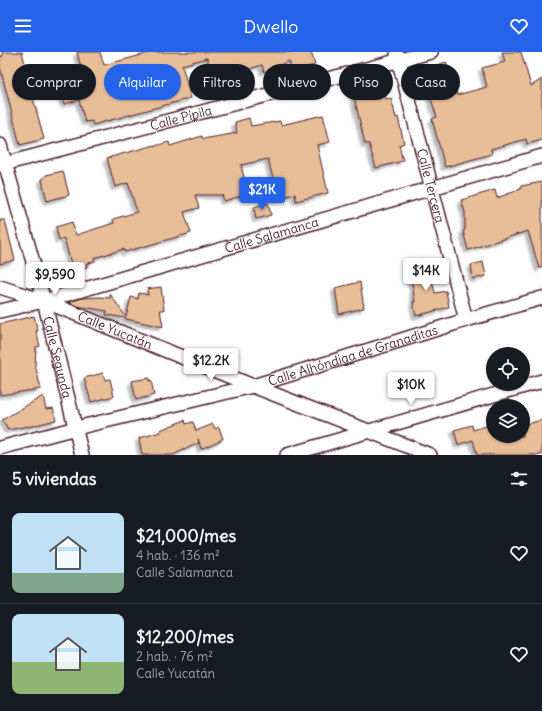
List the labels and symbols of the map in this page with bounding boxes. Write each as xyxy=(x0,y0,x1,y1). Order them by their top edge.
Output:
street label: Calle Pípila xyxy=(148,102,214,134)
street label: Calle Tercera xyxy=(413,147,448,225)
pin: $21K xyxy=(238,177,286,211)
street label: Calle Salamanca xyxy=(223,214,321,257)
pin: $14K xyxy=(402,258,450,292)
pin: $9,590 xyxy=(22,262,88,296)
street label: Calle Yucatán xyxy=(75,308,155,353)
street label: Calle Segunda xyxy=(39,315,76,400)
street label: Calle Alhóndiga de Granaditas xyxy=(266,321,440,390)
pin: $12.2K xyxy=(178,348,244,382)
pin: $10K xyxy=(387,372,435,406)

